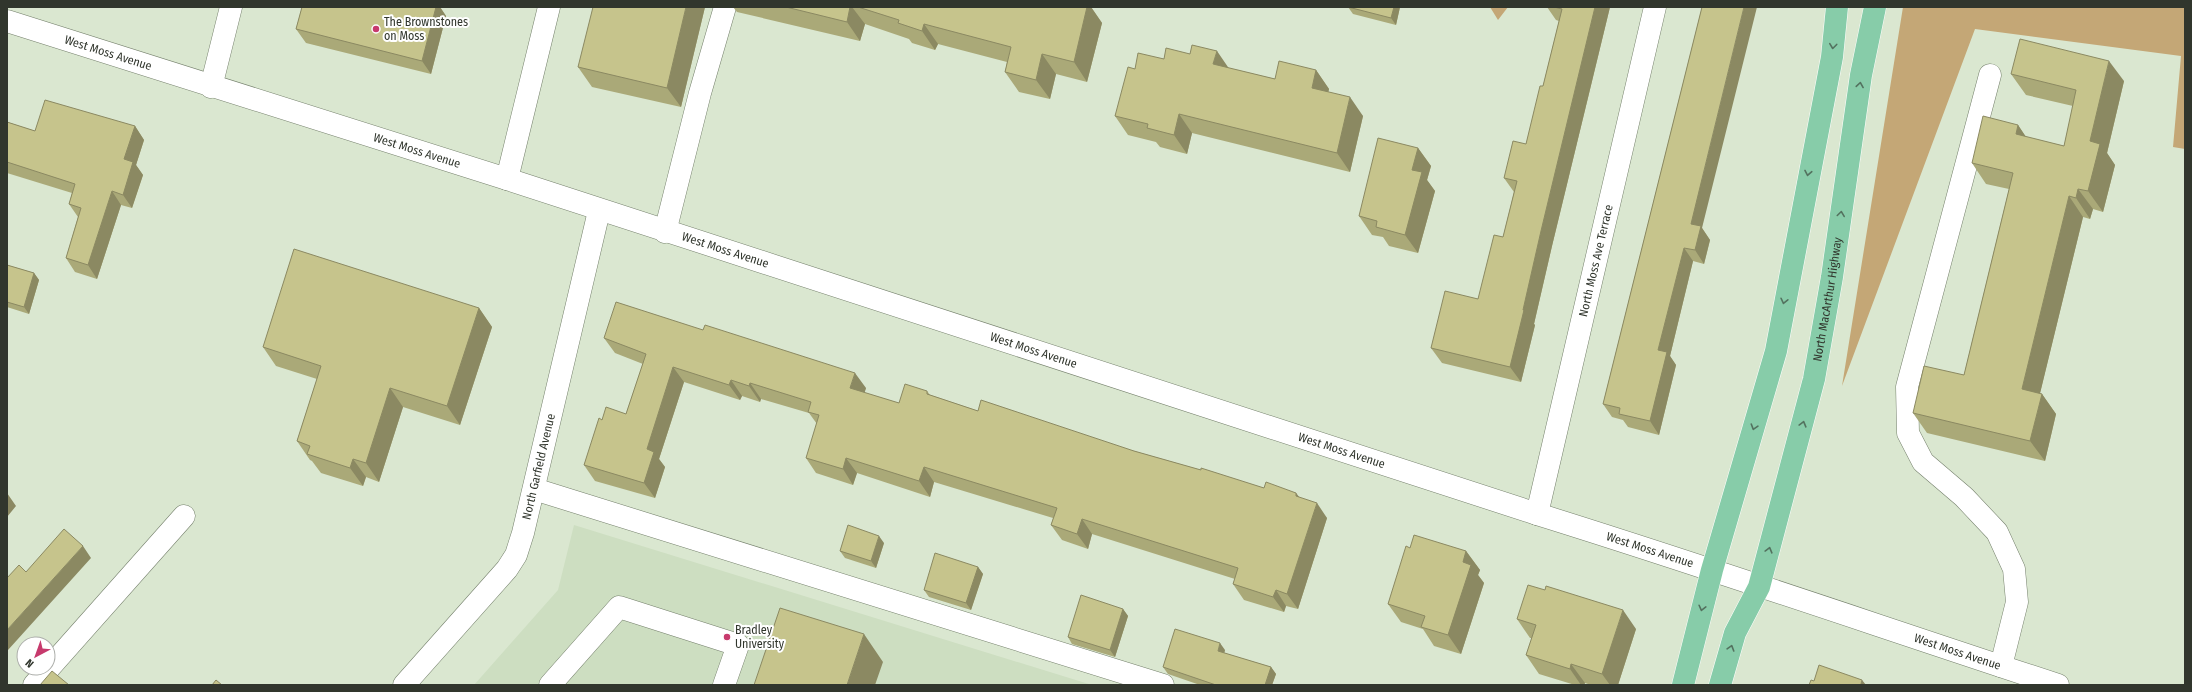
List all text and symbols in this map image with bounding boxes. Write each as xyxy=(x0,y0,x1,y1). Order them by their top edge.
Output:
place label: The Brownstones on Moss xyxy=(384,15,468,43)
marker: The Brownstones on Moss xyxy=(371,24,381,34)
street label: West Moss Avenue xyxy=(63,33,153,73)
one-way arrow xyxy=(1829,43,1838,49)
one-way arrow xyxy=(1855,82,1864,88)
street label: West Moss Avenue xyxy=(372,130,462,171)
one-way arrow xyxy=(1805,170,1813,176)
street label: North Moss Ave Terrace xyxy=(1576,203,1616,318)
one-way arrow xyxy=(1836,211,1845,217)
street label: West Moss Avenue xyxy=(680,229,771,271)
street label: North MacArthur Highway xyxy=(1810,236,1845,362)
one-way arrow xyxy=(1781,298,1789,304)
street label: West Moss Avenue xyxy=(988,330,1079,371)
street label: North Garfield Avenue xyxy=(519,412,558,521)
one-way arrow xyxy=(1798,421,1807,428)
one-way arrow xyxy=(1750,424,1759,431)
street label: West Moss Avenue xyxy=(1296,430,1387,471)
street label: West Moss Avenue xyxy=(1605,529,1695,571)
one-way arrow xyxy=(1764,546,1773,553)
one-way arrow xyxy=(1699,605,1707,611)
place label: Bradley University xyxy=(735,623,785,651)
street label: West Moss Avenue xyxy=(1912,631,2003,673)
marker: Bradley University xyxy=(722,632,732,642)
north arrow xyxy=(16,636,56,676)
one-way arrow xyxy=(1726,644,1735,651)
text: N xyxy=(23,656,37,670)

